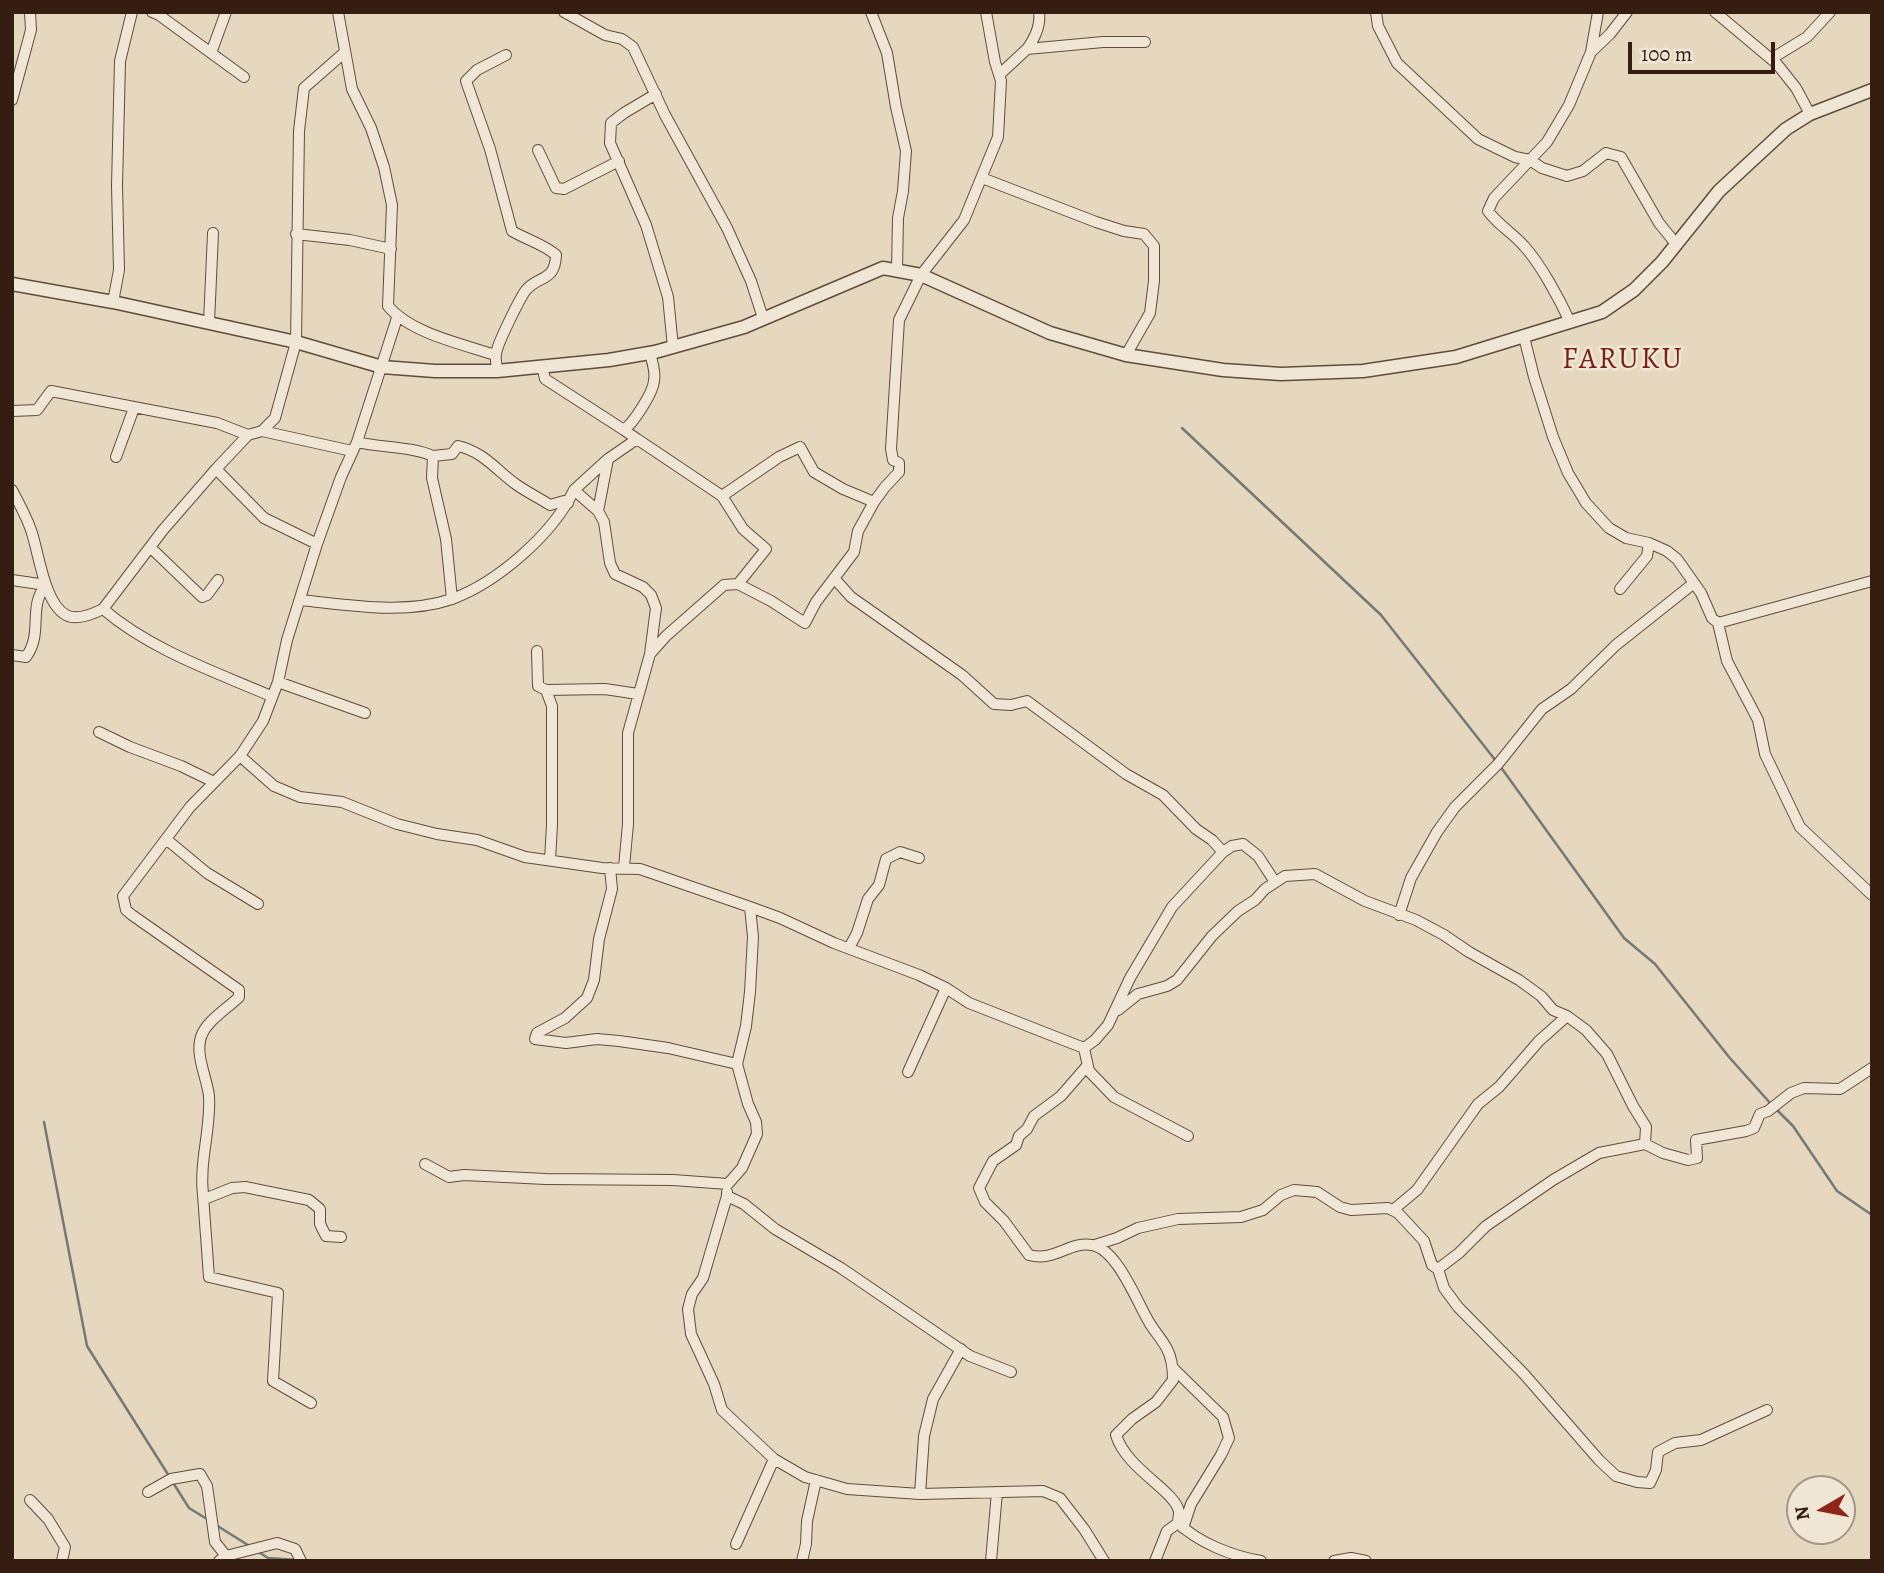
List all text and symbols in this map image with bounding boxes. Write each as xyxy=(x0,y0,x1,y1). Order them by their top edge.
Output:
scale bar xyxy=(1632,28,1779,72)
text: 100 m xyxy=(1641,40,1692,68)
district label: FARUKU xyxy=(1563,343,1683,379)
north arrow xyxy=(1786,1475,1856,1545)
text: N xyxy=(1788,1504,1816,1522)

